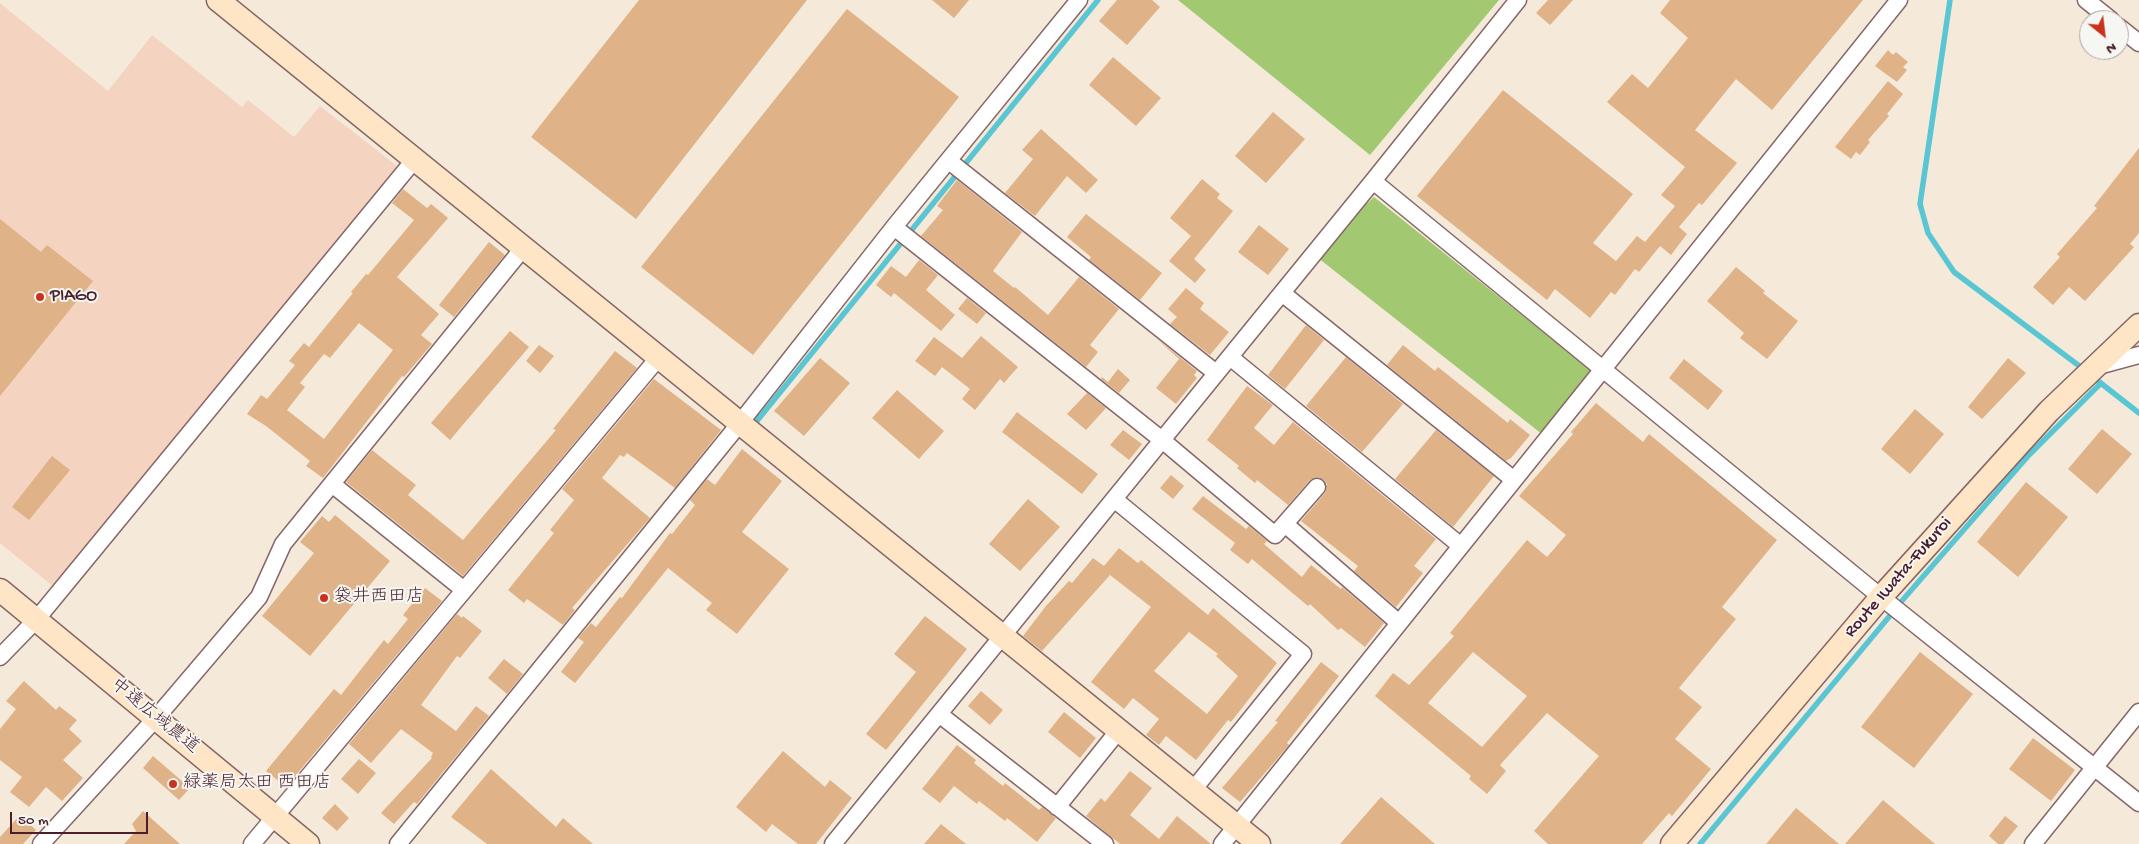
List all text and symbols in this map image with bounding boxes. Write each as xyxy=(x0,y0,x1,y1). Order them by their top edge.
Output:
north arrow xyxy=(2079,10,2129,60)
text: N xyxy=(2103,38,2119,57)
place label: PIAGO xyxy=(50,286,97,308)
marker: PIAGO xyxy=(34,291,46,303)
street label: Route Iwata-Fukuroi xyxy=(1841,513,1957,643)
place label: 袋井西田店 xyxy=(334,587,424,609)
marker: 袋井西田店 xyxy=(318,592,330,604)
street label: 中遠広域農道 xyxy=(105,675,203,759)
place label: 緑薬局太田 西田店 xyxy=(183,773,331,795)
marker: 緑薬局太田 西田店 xyxy=(167,778,179,790)
scale bar xyxy=(12,802,150,834)
text: 50 m xyxy=(18,812,49,830)

